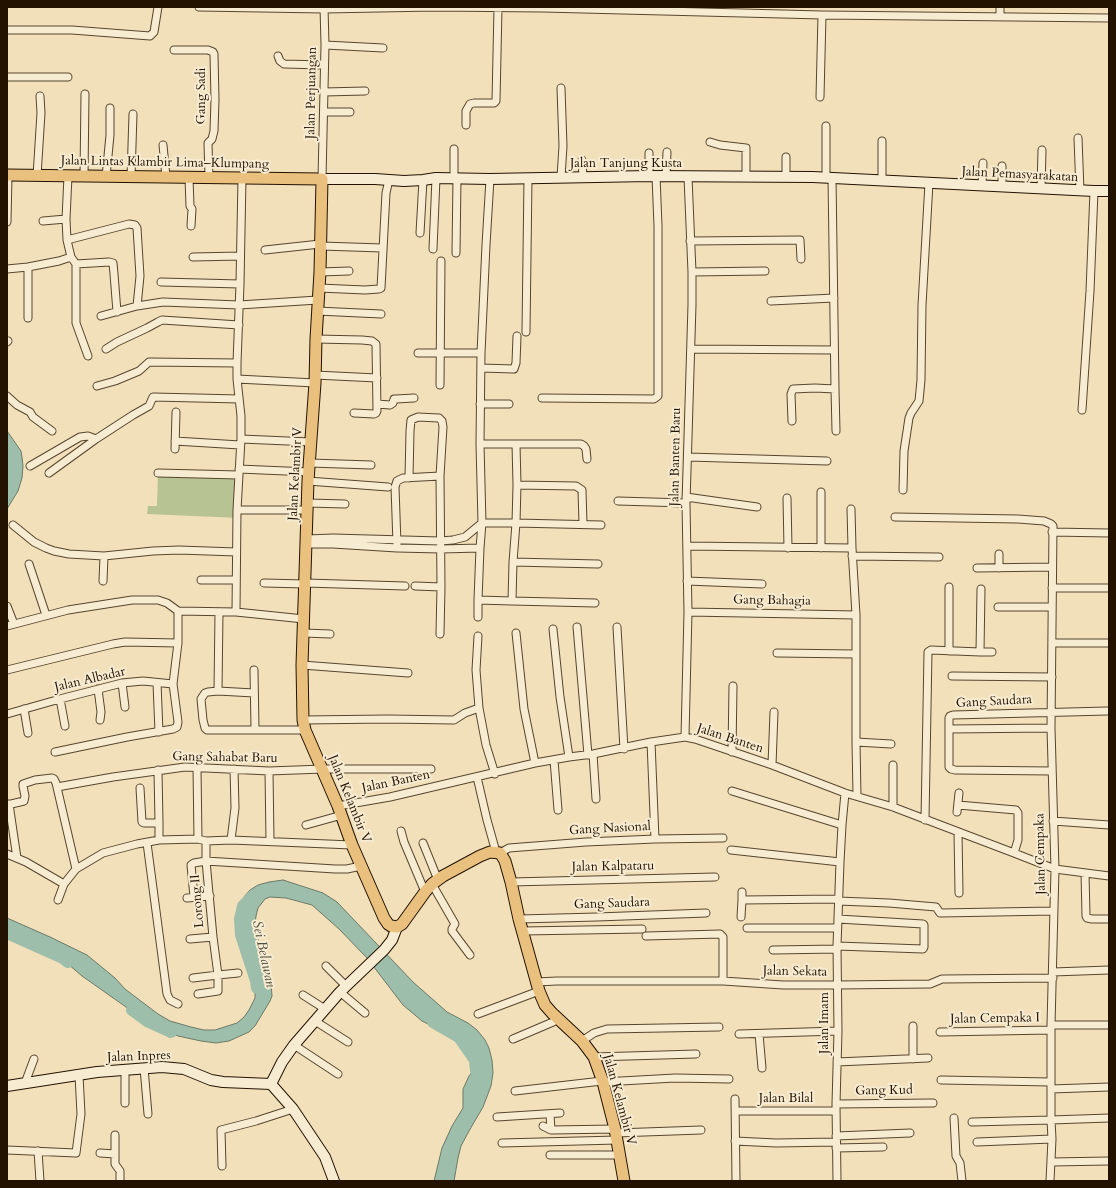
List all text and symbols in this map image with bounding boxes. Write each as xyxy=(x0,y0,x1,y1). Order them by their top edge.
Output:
street label: Jalan Perjuangan xyxy=(303,47,321,139)
street label: Gang Sadi xyxy=(194,68,210,124)
street label: Jalan Lintas Klambir Lima–Klumpang xyxy=(61,153,269,173)
street label: Jalan Tanjung Kusta xyxy=(570,156,682,172)
street label: Jalan Pemasyarakatan xyxy=(961,164,1079,186)
street label: Jalan Banten Baru xyxy=(667,407,685,507)
street label: Jalan Kelambir V xyxy=(286,427,306,521)
street label: Gang Bahagia xyxy=(733,593,811,609)
street label: Jalan Albadar xyxy=(53,664,127,696)
street label: Gang Saudara xyxy=(956,692,1032,712)
street label: Jalan Banten xyxy=(695,721,765,757)
street label: Gang Sahabat Baru xyxy=(172,749,278,767)
street label: Jalan Kelambir V xyxy=(324,753,374,845)
street label: Jalan Banten xyxy=(361,767,431,797)
street label: Jalan Cempaka xyxy=(1032,813,1050,895)
street label: Gang Nasional xyxy=(569,819,651,839)
street label: Jalan Kalpataru xyxy=(572,858,654,876)
street label: Lorong II xyxy=(188,874,208,928)
street label: Gang Saudara xyxy=(574,895,650,913)
water label: Sei Belawan xyxy=(248,919,278,989)
street label: Jalan Sekata xyxy=(763,964,827,980)
street label: Jalan Imam xyxy=(817,992,833,1054)
street label: Jalan Cempaka I xyxy=(950,1010,1040,1028)
street label: Jalan Inpres xyxy=(107,1048,171,1066)
street label: Jalan Kelambir V xyxy=(599,1053,639,1147)
street label: Gang Kud xyxy=(855,1083,913,1099)
street label: Jalan Bilal xyxy=(759,1091,813,1107)

